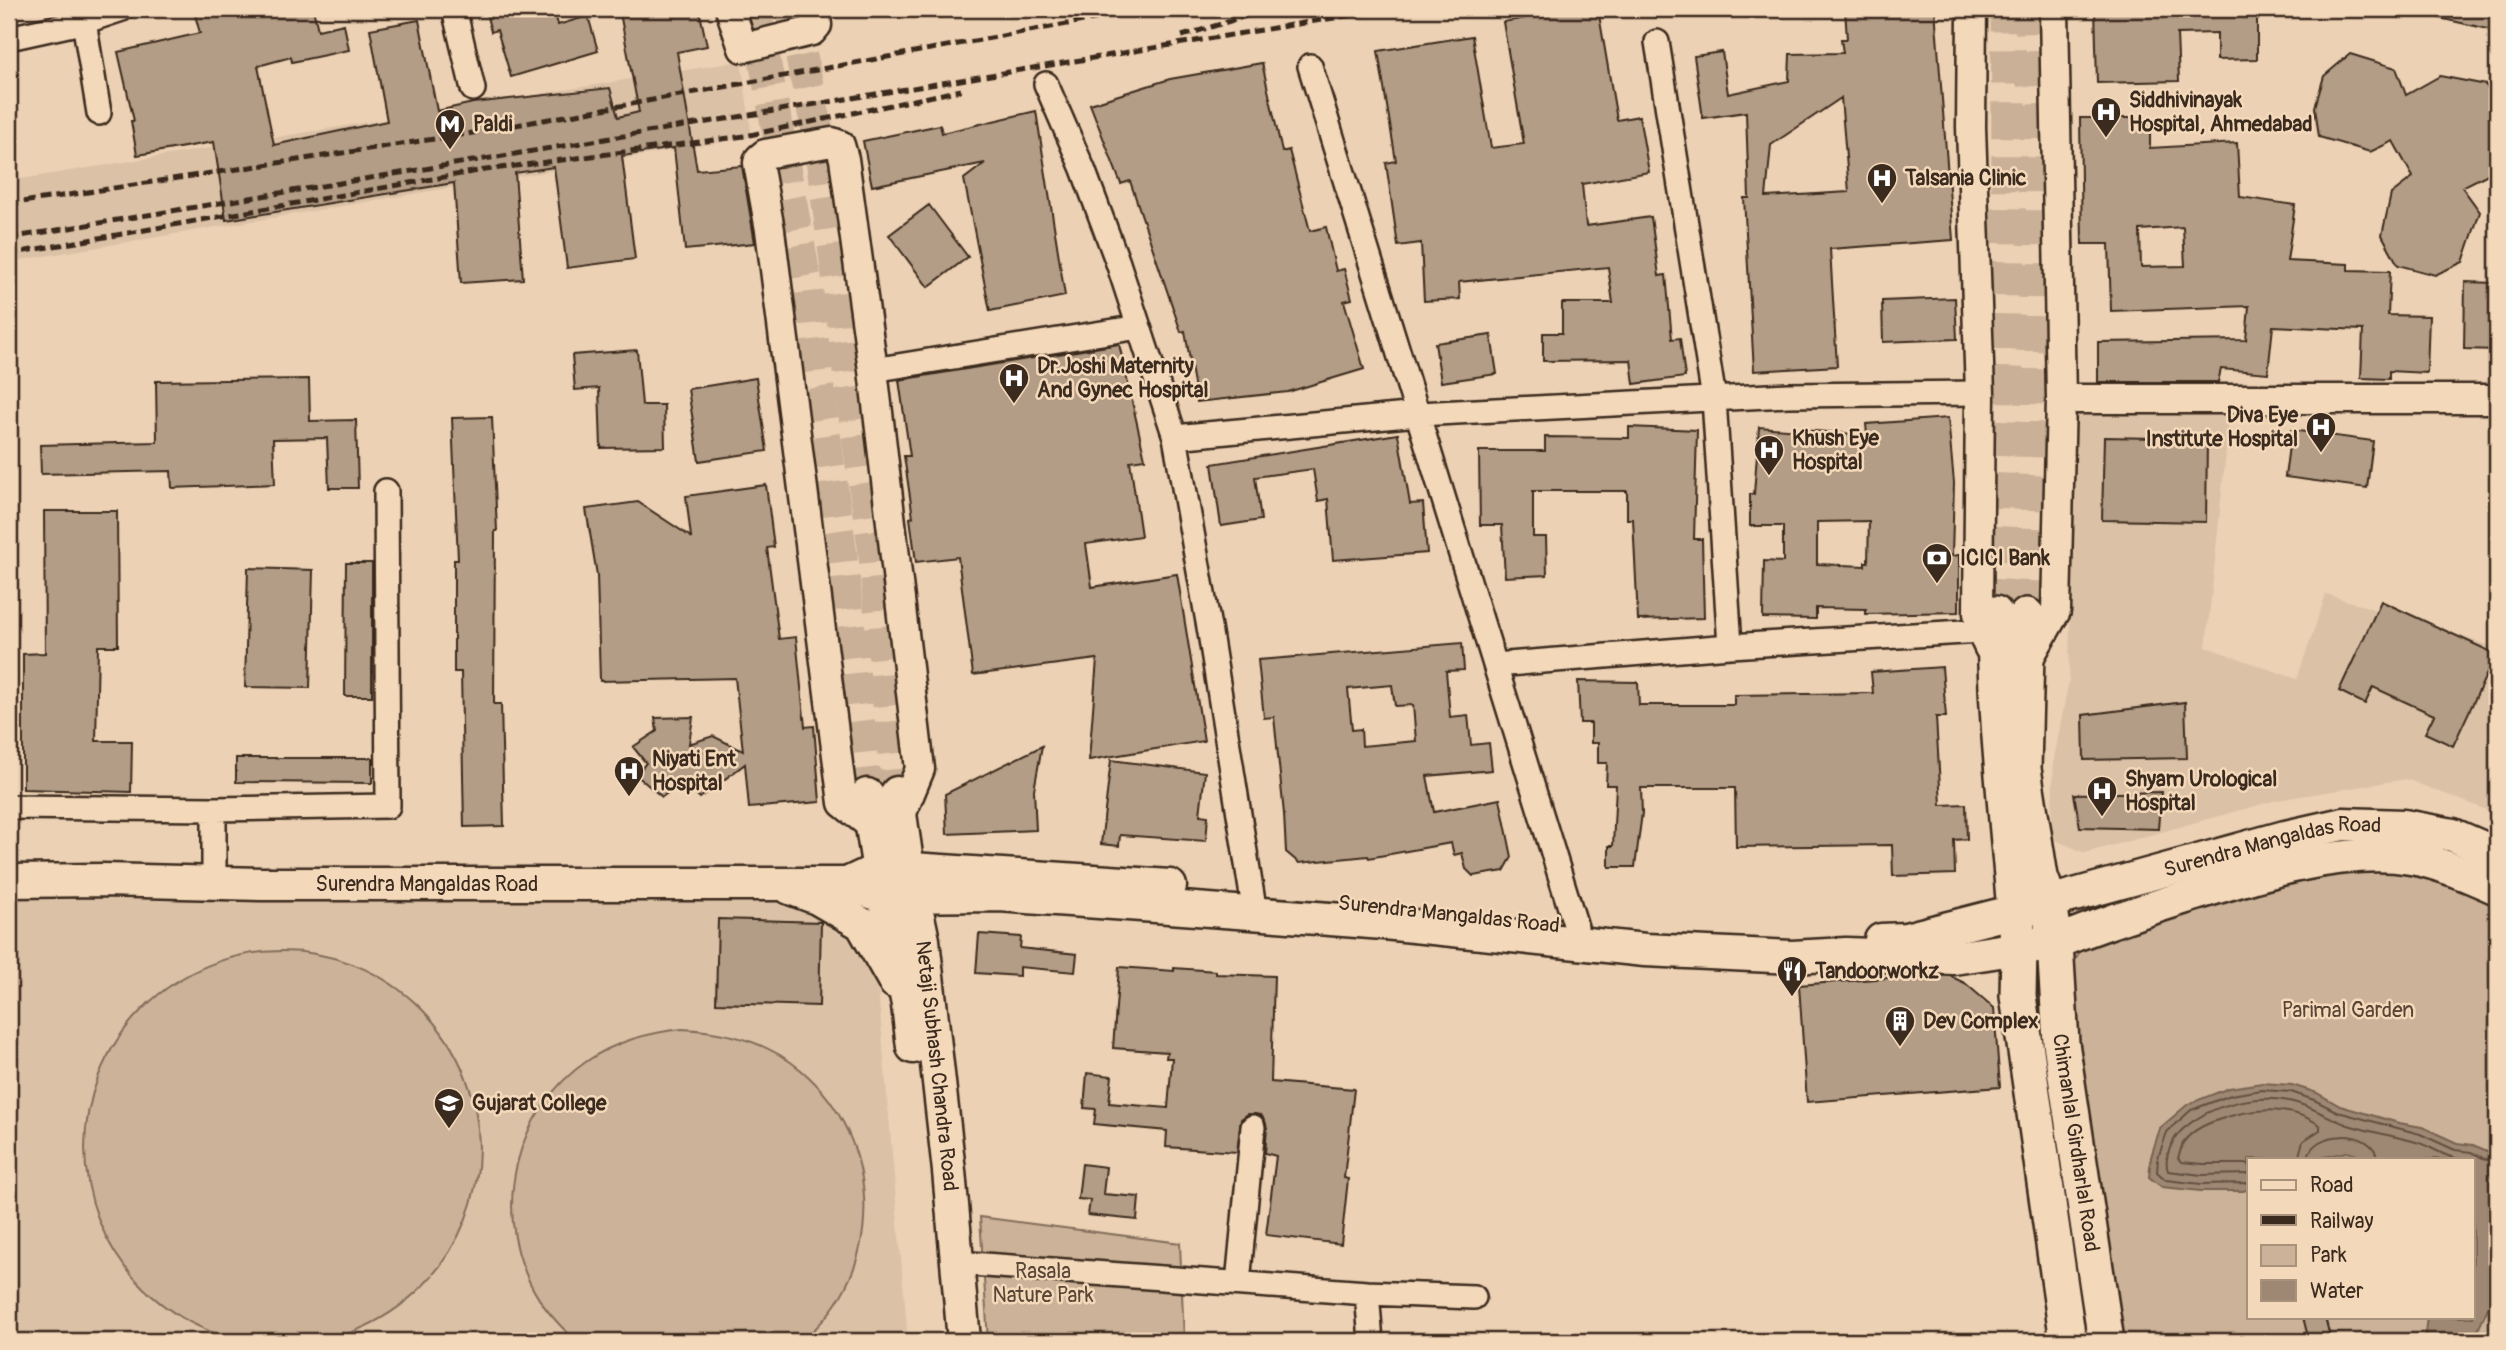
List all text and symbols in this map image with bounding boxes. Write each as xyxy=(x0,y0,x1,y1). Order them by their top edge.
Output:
place label: Siddhivinayak Hospital, Ahmedabad xyxy=(2129,87,2313,138)
hospital icon: Siddhivinayak Hospital, Ahmedabad xyxy=(2089,95,2123,139)
metro station icon: Paldi xyxy=(433,107,467,151)
place label: Paldi xyxy=(473,111,513,138)
hospital icon: Talsania Clinic xyxy=(1865,161,1899,205)
place label: Talsania Clinic xyxy=(1904,165,2027,192)
place label: Dr.Joshi Maternity And Gynec Hospital xyxy=(1037,353,1209,404)
hospital icon: Dr.Joshi Maternity And Gynec Hospital xyxy=(997,361,1031,405)
place label: Diva Eye Institute Hospital xyxy=(2146,402,2299,453)
hospital icon: Diva Eye Institute Hospital xyxy=(2304,410,2338,454)
place label: Khush Eye Hospital xyxy=(1792,425,1880,476)
hospital icon: Khush Eye Hospital xyxy=(1752,433,1786,477)
bank icon: ICICI Bank xyxy=(1920,541,1954,585)
place label: ICICI Bank xyxy=(1960,545,2050,572)
place label: Niyati Ent Hospital xyxy=(652,746,736,797)
hospital icon: Niyati Ent Hospital xyxy=(612,754,646,798)
place label: Shyam Urological Hospital xyxy=(2125,766,2277,817)
hospital icon: Shyam Urological Hospital xyxy=(2085,774,2119,818)
street label: Surendra Mangaldas Road xyxy=(2161,811,2382,884)
street label: Surendra Mangaldas Road xyxy=(315,871,538,898)
street label: Surendra Mangaldas Road xyxy=(1337,889,1561,940)
street label: Netaji Subhash Chandra Road xyxy=(909,939,964,1192)
restaurant icon: Tandoorworkz xyxy=(1775,954,1809,998)
place label: Tandoorworkz xyxy=(1814,958,1939,985)
park label: Parimal Garden xyxy=(2282,997,2414,1024)
building icon: Dev Complex xyxy=(1883,1004,1917,1048)
place label: Dev Complex xyxy=(1923,1008,2039,1035)
street label: Chimanlal Girdharlal Road xyxy=(2046,1033,2105,1254)
school or university icon: Gujarat College xyxy=(432,1086,466,1130)
place label: Gujarat College xyxy=(472,1090,607,1117)
legend xyxy=(2247,1158,2474,1318)
text: Road xyxy=(2310,1172,2354,1199)
text: Railway xyxy=(2310,1208,2374,1235)
text: Park xyxy=(2310,1242,2347,1269)
park label: Rasala Nature Park xyxy=(992,1258,1094,1309)
text: Water xyxy=(2310,1278,2364,1305)

